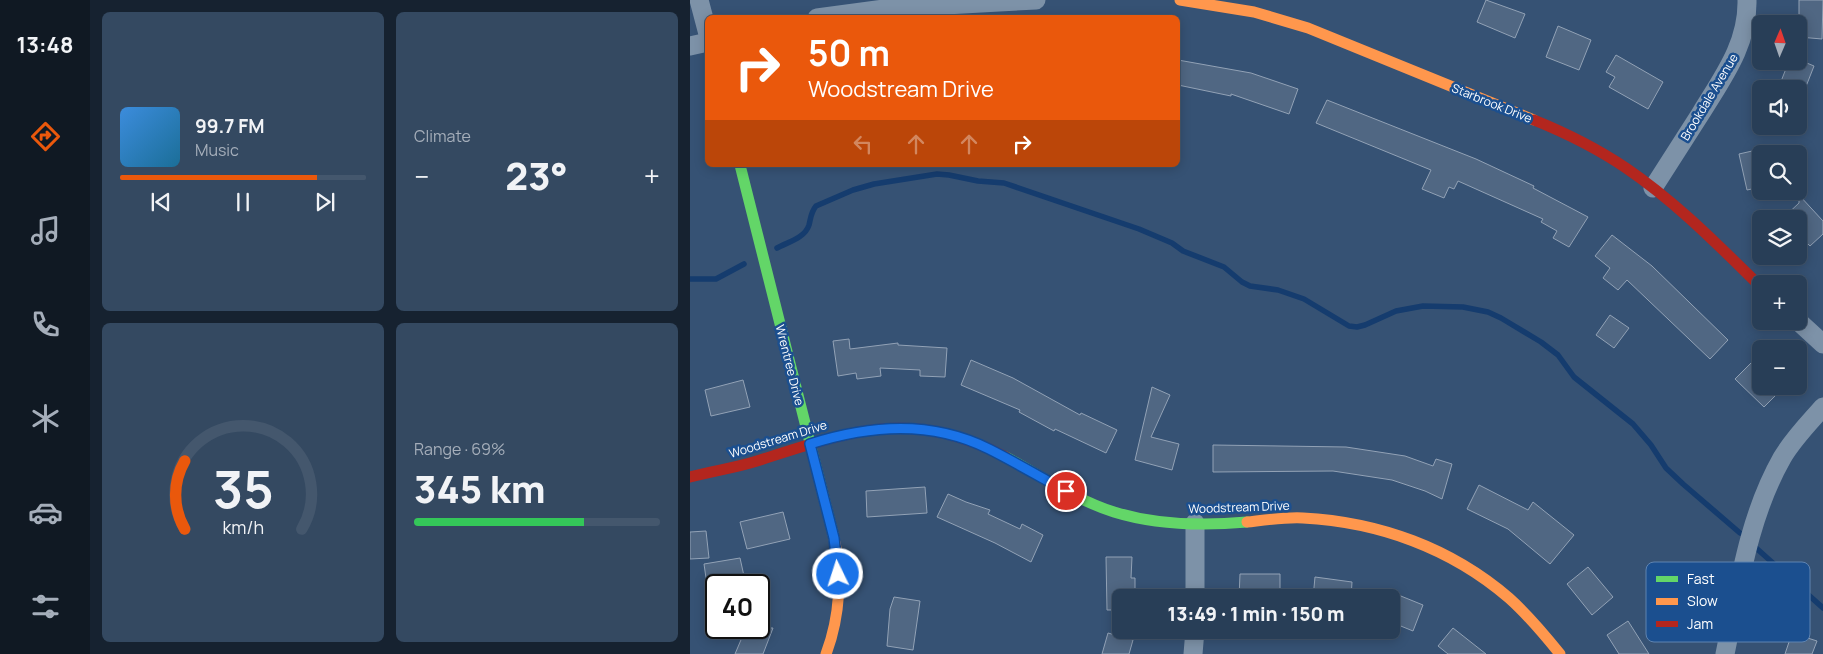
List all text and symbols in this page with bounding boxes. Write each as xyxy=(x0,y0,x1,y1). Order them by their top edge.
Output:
north arrow xyxy=(1752,15,1808,70)
map controls xyxy=(1752,15,1807,395)
text: 50 m xyxy=(808,29,890,77)
text: 13:48 xyxy=(17,30,73,60)
icon: right xyxy=(725,35,790,100)
street label: Brookdale Avenue xyxy=(1676,50,1742,144)
text: Woodstream Drive xyxy=(808,74,994,104)
street label: Starbrook Drive xyxy=(1449,79,1535,127)
button: sound xyxy=(1752,80,1807,135)
text: 99.7 FM xyxy=(195,113,264,139)
icon: directions xyxy=(28,119,63,154)
text: Climate xyxy=(414,125,471,147)
icon: left xyxy=(849,130,877,158)
icon: ahead xyxy=(902,130,930,158)
icon: ahead xyxy=(955,130,983,158)
icon: right xyxy=(1008,130,1036,158)
text: Music xyxy=(195,139,239,161)
button: search xyxy=(1752,145,1807,200)
text: 23° xyxy=(505,149,568,201)
text: − xyxy=(414,157,429,195)
text: + xyxy=(644,157,660,195)
icon: previous xyxy=(147,188,175,216)
icon: pause xyxy=(229,188,257,216)
icon: next xyxy=(311,188,339,216)
button: layers xyxy=(1752,210,1807,265)
icon: music xyxy=(28,213,63,248)
button: + xyxy=(1752,275,1807,330)
icon: phone xyxy=(28,307,63,342)
street label: Wrentree Drive xyxy=(772,323,808,407)
button: − xyxy=(1752,340,1807,395)
icon: climate xyxy=(28,401,63,436)
street label: Woodstream Drive xyxy=(727,416,829,462)
text: Range · 69% xyxy=(414,438,505,460)
text: 35 xyxy=(213,453,273,524)
text: 345 km xyxy=(414,462,546,514)
pin xyxy=(1045,470,1087,512)
icon: arrive xyxy=(1052,477,1080,505)
icon: car xyxy=(28,495,63,530)
street label: Woodstream Drive xyxy=(1188,497,1290,517)
text: km/h xyxy=(222,515,264,539)
position arrow xyxy=(811,547,863,599)
legend xyxy=(1646,562,1810,642)
text: Fast xyxy=(1687,569,1715,588)
speed limit sign: 40 xyxy=(705,574,770,639)
icon: filters xyxy=(28,589,63,624)
text: Slow xyxy=(1687,591,1718,610)
text: 13:49 · 1 min · 150 m xyxy=(1168,601,1344,627)
text: Jam xyxy=(1687,614,1713,633)

